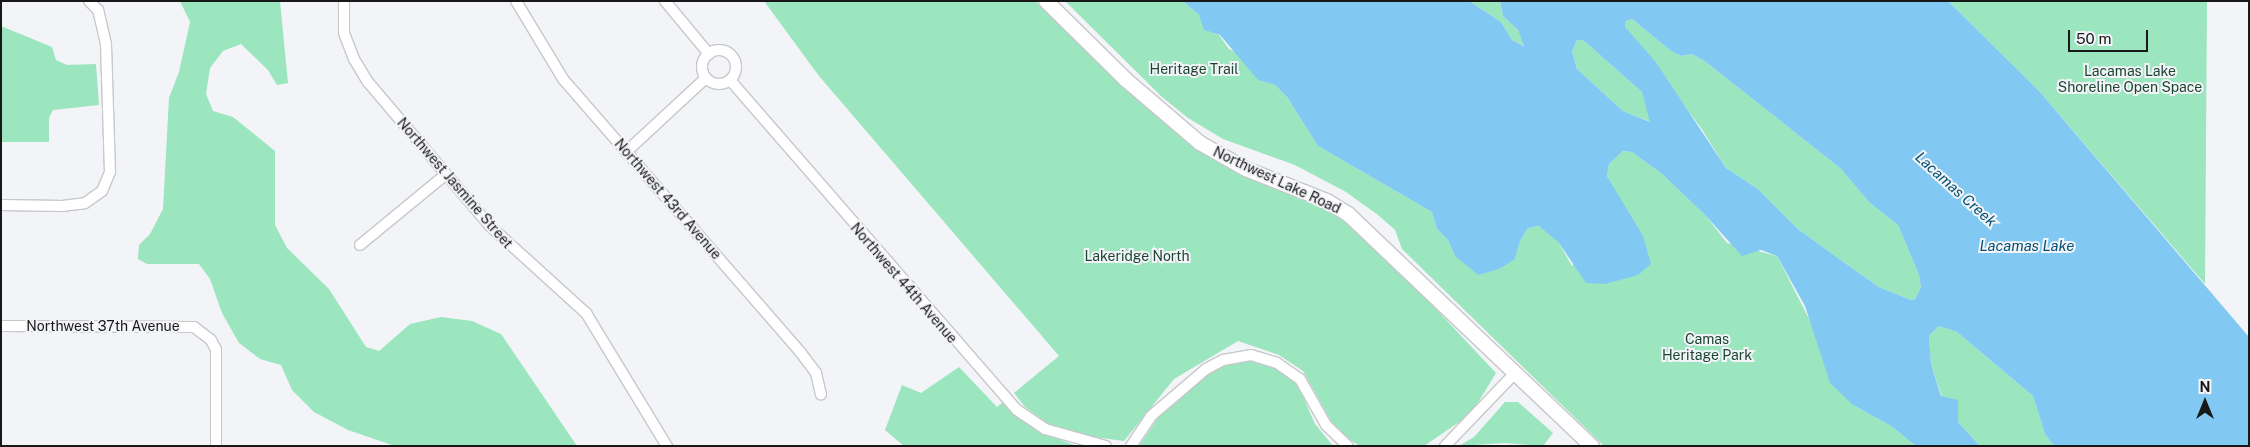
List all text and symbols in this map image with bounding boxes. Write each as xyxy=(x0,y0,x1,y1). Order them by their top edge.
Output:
scale bar xyxy=(2070,20,2150,52)
text: 50 m xyxy=(2076,30,2111,47)
park label: Heritage Trail xyxy=(1149,61,1239,77)
park label: Lacamas Lake Shoreline Open Space xyxy=(2058,63,2202,95)
street label: Northwest Jasmine Street xyxy=(394,114,516,252)
street label: Northwest 43rd Avenue xyxy=(611,135,725,263)
street label: Northwest Lake Road xyxy=(1210,143,1344,217)
water label: Lacamas Creek xyxy=(1912,148,2000,230)
street label: Northwest 44th Avenue xyxy=(847,219,961,347)
water label: Lacamas Lake xyxy=(1979,237,2075,255)
park label: Lakeridge North xyxy=(1084,248,1190,264)
street label: Northwest 37th Avenue xyxy=(26,318,180,334)
park label: Camas Heritage Park xyxy=(1662,331,1752,364)
north arrow xyxy=(2180,377,2230,427)
text: N xyxy=(2200,379,2210,395)

